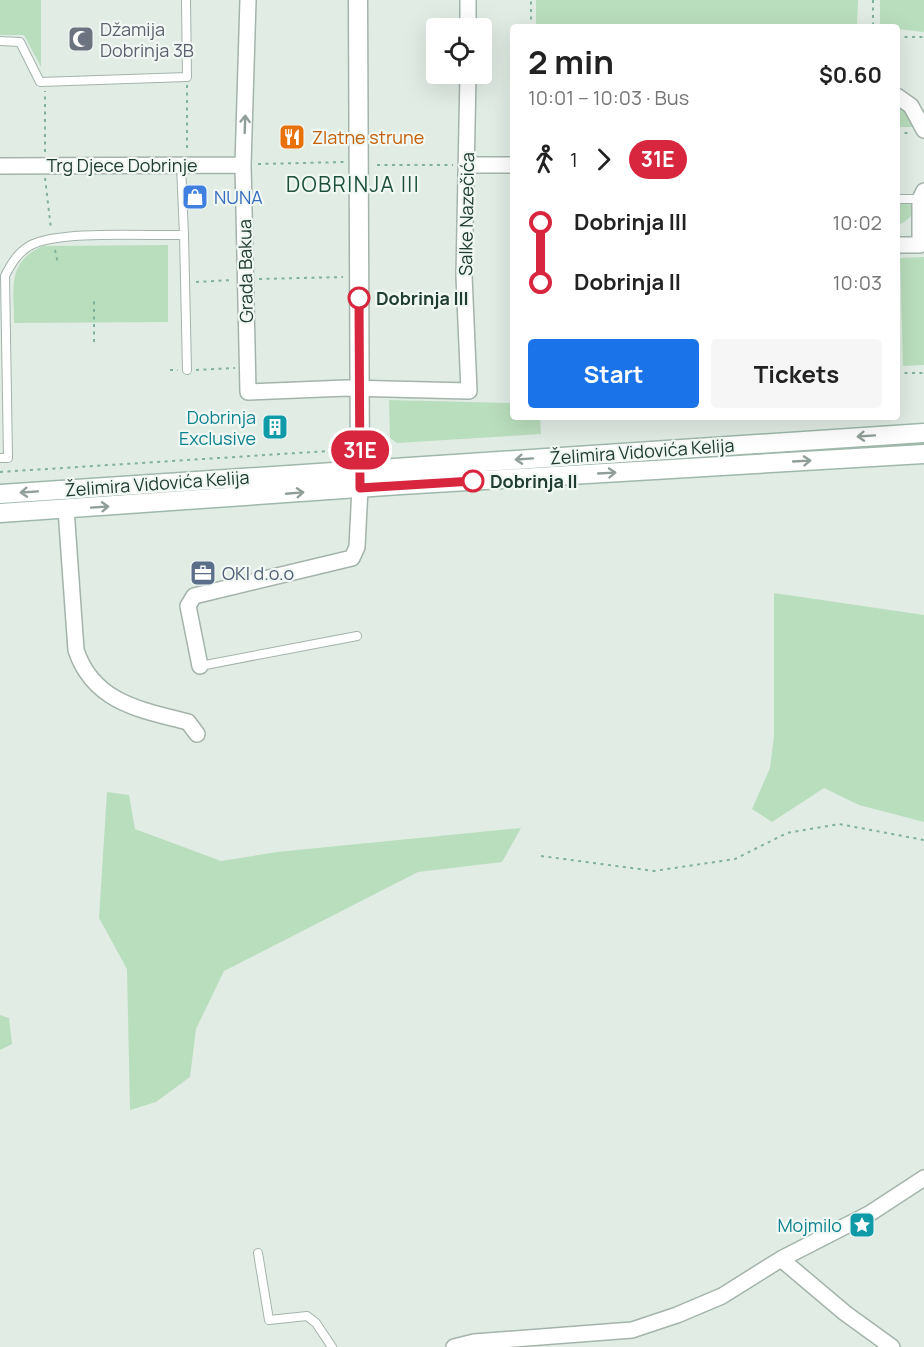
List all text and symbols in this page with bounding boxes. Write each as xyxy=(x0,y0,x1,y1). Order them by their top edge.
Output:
place label: Džamija Dobrinja 3B xyxy=(100,17,194,62)
map controls xyxy=(426,18,492,84)
button: locate xyxy=(426,18,492,84)
mosque icon: Džamija Dobrinja 3B xyxy=(66,24,96,54)
text: 2 min xyxy=(528,39,614,84)
text: $0.60 xyxy=(819,60,882,90)
text: 10:01 – 10:03 · Bus xyxy=(528,84,689,111)
one-way arrow xyxy=(239,114,250,134)
restaurant icon: Zlatne strune xyxy=(277,122,307,152)
place label: Zlatne strune xyxy=(312,125,424,149)
icon: walk xyxy=(528,143,561,176)
icon: forward xyxy=(587,143,620,176)
text: 31E xyxy=(641,145,675,173)
text: 1 xyxy=(570,146,578,173)
street label: Salke Nazečića xyxy=(453,152,479,276)
street label: Trg Djece Dobrinje xyxy=(47,153,197,177)
district label: DOBRINJA III xyxy=(286,170,420,198)
shop icon: NUNA xyxy=(180,182,210,212)
place label: NUNA xyxy=(214,185,263,209)
text: Dobrinja III xyxy=(574,207,687,237)
text: 10:02 xyxy=(832,209,882,236)
street label: Grada Bakua xyxy=(232,219,258,323)
text: Dobrinja II xyxy=(574,267,681,297)
text: 10:03 xyxy=(833,269,882,296)
place label: Dobrinja III xyxy=(376,286,469,310)
marker: Dobrinja III xyxy=(348,287,370,309)
button: Start xyxy=(528,339,699,408)
button: Tickets xyxy=(711,339,882,408)
place label: Dobrinja Exclusive xyxy=(179,405,256,450)
building icon: Dobrinja Exclusive xyxy=(260,412,290,442)
line badge: 31E xyxy=(326,430,394,470)
one-way arrow xyxy=(856,431,876,442)
street label: Želimira Vidovića Kelija xyxy=(549,433,735,469)
text: 31E xyxy=(343,436,377,464)
one-way arrow xyxy=(515,453,535,464)
one-way arrow xyxy=(791,455,811,466)
street label: Želimira Vidovića Kelija xyxy=(64,465,250,501)
one-way arrow xyxy=(597,467,617,478)
place label: Dobrinja II xyxy=(490,469,578,493)
marker: Dobrinja II xyxy=(462,470,484,492)
one-way arrow xyxy=(20,487,40,498)
one-way arrow xyxy=(284,487,304,498)
one-way arrow xyxy=(90,501,110,512)
office icon: OKI d.o.o xyxy=(188,558,218,588)
place label: OKI d.o.o xyxy=(222,561,294,585)
place icon: Mojmilo xyxy=(847,1210,877,1240)
place label: Mojmilo xyxy=(777,1213,842,1237)

